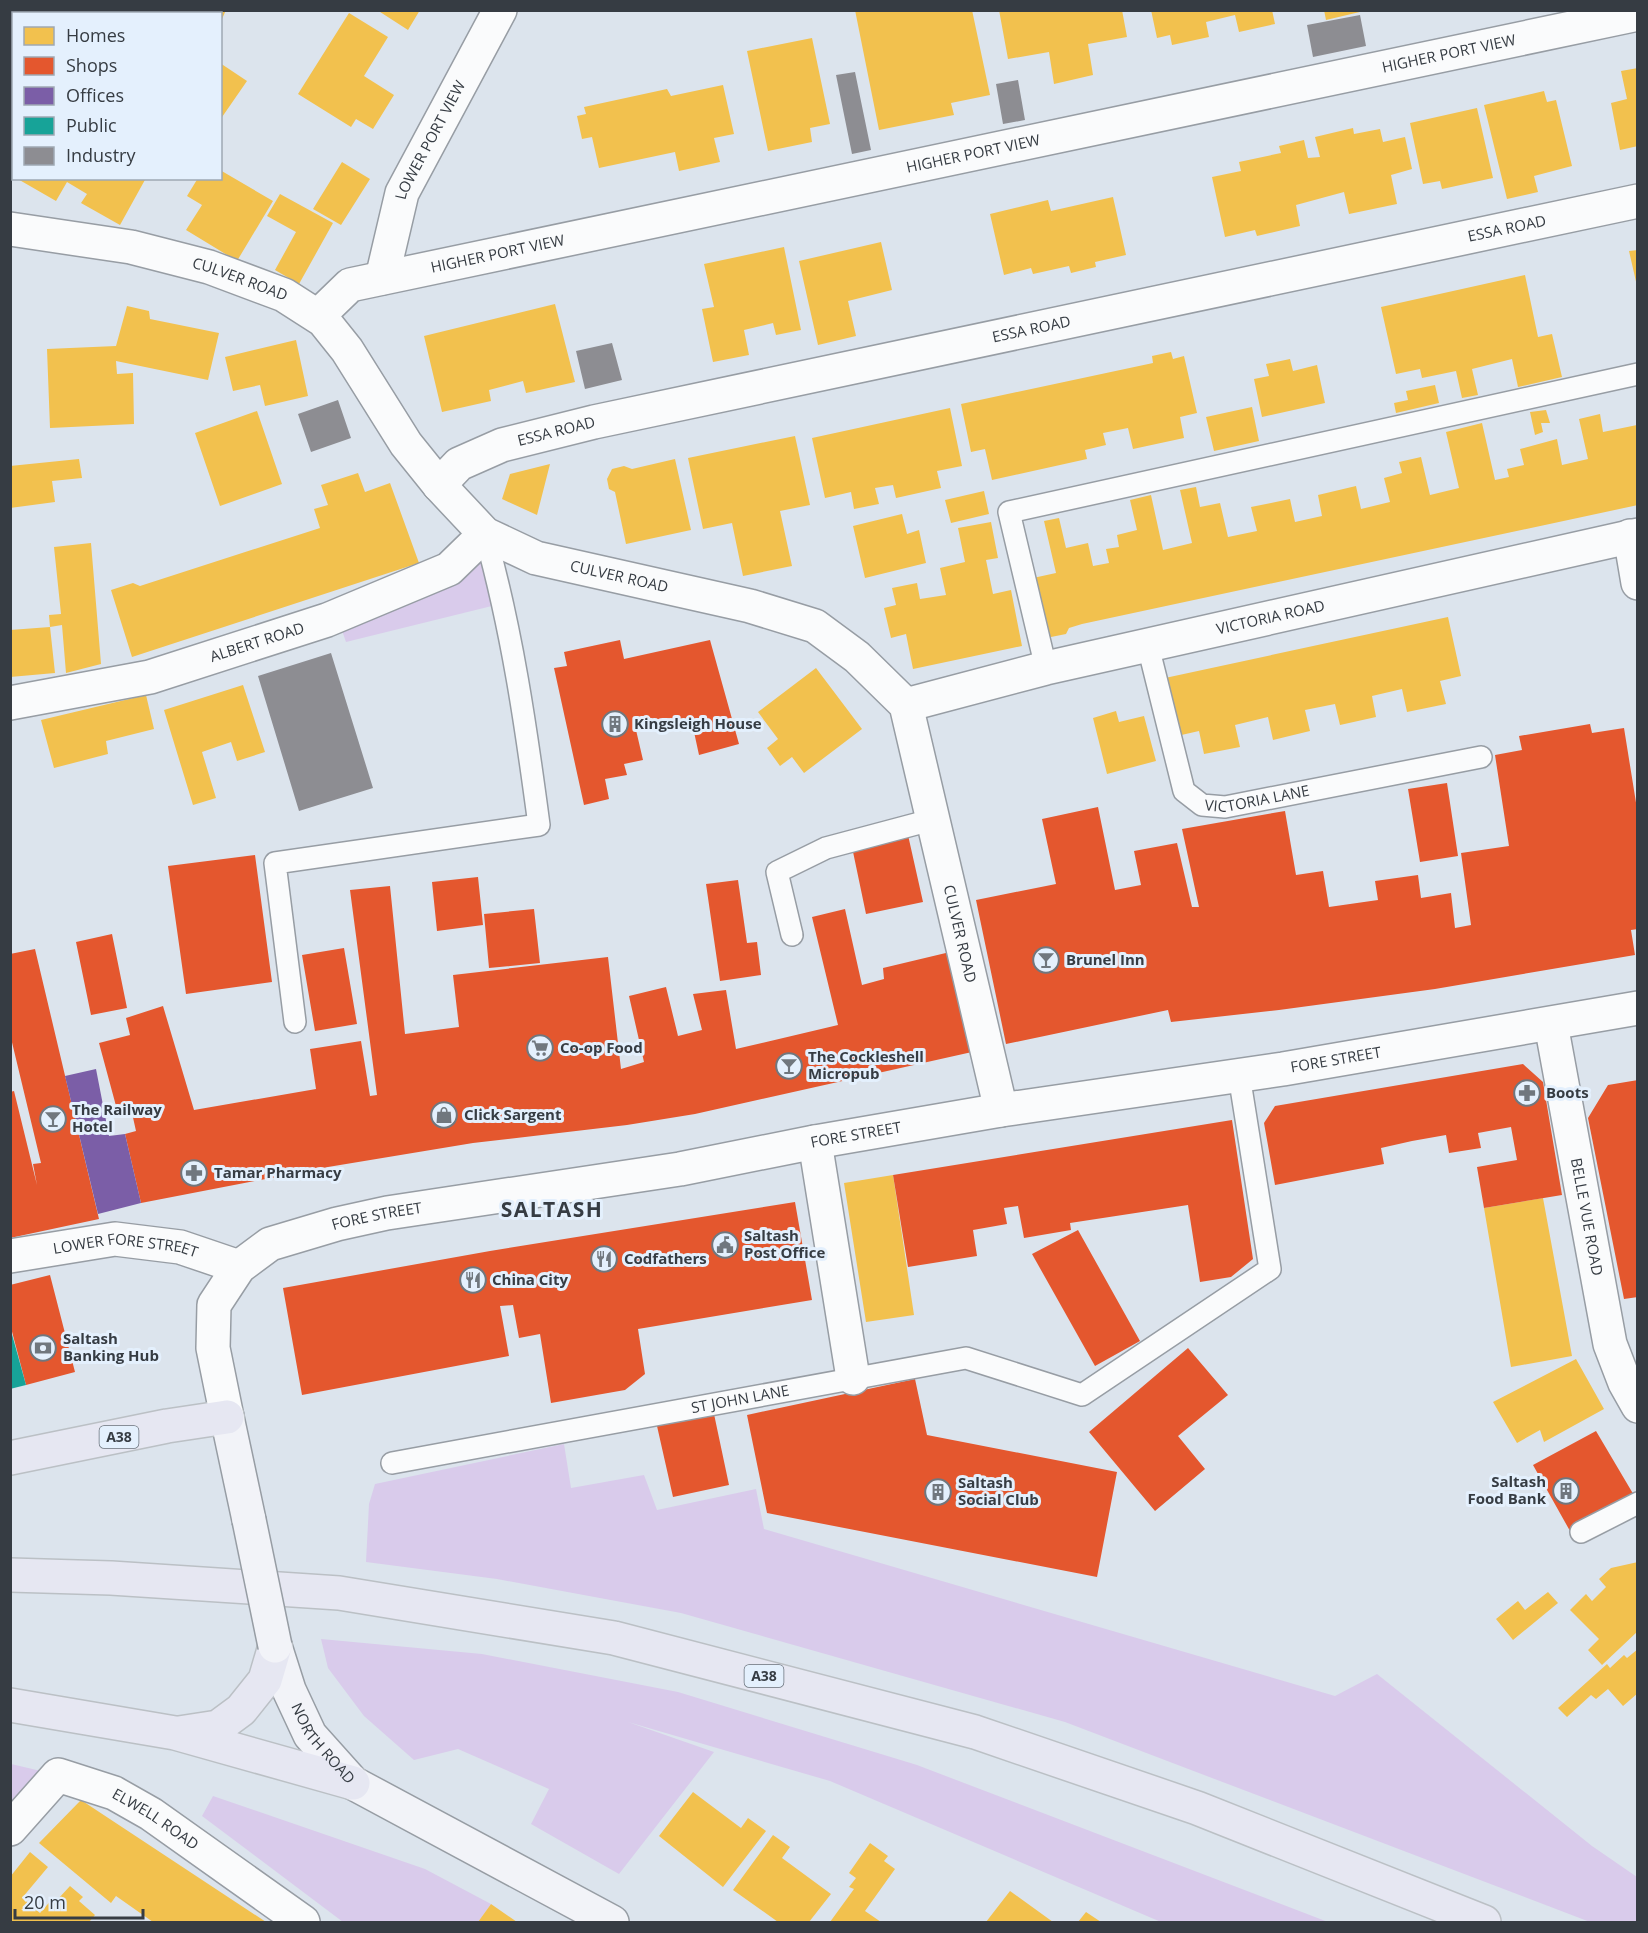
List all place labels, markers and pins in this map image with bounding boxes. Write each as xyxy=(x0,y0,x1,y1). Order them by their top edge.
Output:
building icon: Kingsleigh House xyxy=(600,709,630,739)
place label: Kingsleigh House xyxy=(634,713,762,733)
bar icon: Brunel Inn xyxy=(1031,945,1061,975)
place label: Brunel Inn xyxy=(1066,949,1145,969)
supermarket icon: Co-op Food xyxy=(525,1033,555,1063)
place label: Co-op Food xyxy=(560,1037,643,1057)
place label: The Cockleshell Micropub xyxy=(808,1046,924,1083)
bar icon: The Cockleshell Micropub xyxy=(774,1051,804,1081)
pharmacy icon: Boots xyxy=(1512,1078,1542,1108)
place label: Boots xyxy=(1546,1082,1589,1102)
place label: The Railway Hotel xyxy=(72,1099,162,1136)
shop icon: Click Sargent xyxy=(429,1100,459,1130)
bar icon: The Railway Hotel xyxy=(38,1104,68,1134)
place label: Click Sargent xyxy=(464,1104,562,1124)
pharmacy icon: Tamar Pharmacy xyxy=(179,1158,209,1188)
place label: Tamar Pharmacy xyxy=(214,1162,342,1182)
place label: Saltash Post Office xyxy=(744,1225,825,1262)
public building icon: Saltash Post Office xyxy=(710,1230,740,1260)
restaurant icon: Codfathers xyxy=(589,1244,619,1274)
place label: Codfathers xyxy=(624,1248,707,1268)
restaurant icon: China City xyxy=(458,1265,488,1295)
place label: China City xyxy=(492,1269,568,1289)
place label: Saltash Banking Hub xyxy=(63,1328,159,1365)
bank icon: Saltash Banking Hub xyxy=(28,1333,58,1363)
place label: Saltash Food Bank xyxy=(1468,1471,1547,1508)
place label: Saltash Social Club xyxy=(958,1472,1039,1509)
building icon: Saltash Food Bank xyxy=(1551,1476,1581,1506)
building icon: Saltash Social Club xyxy=(923,1477,953,1507)

